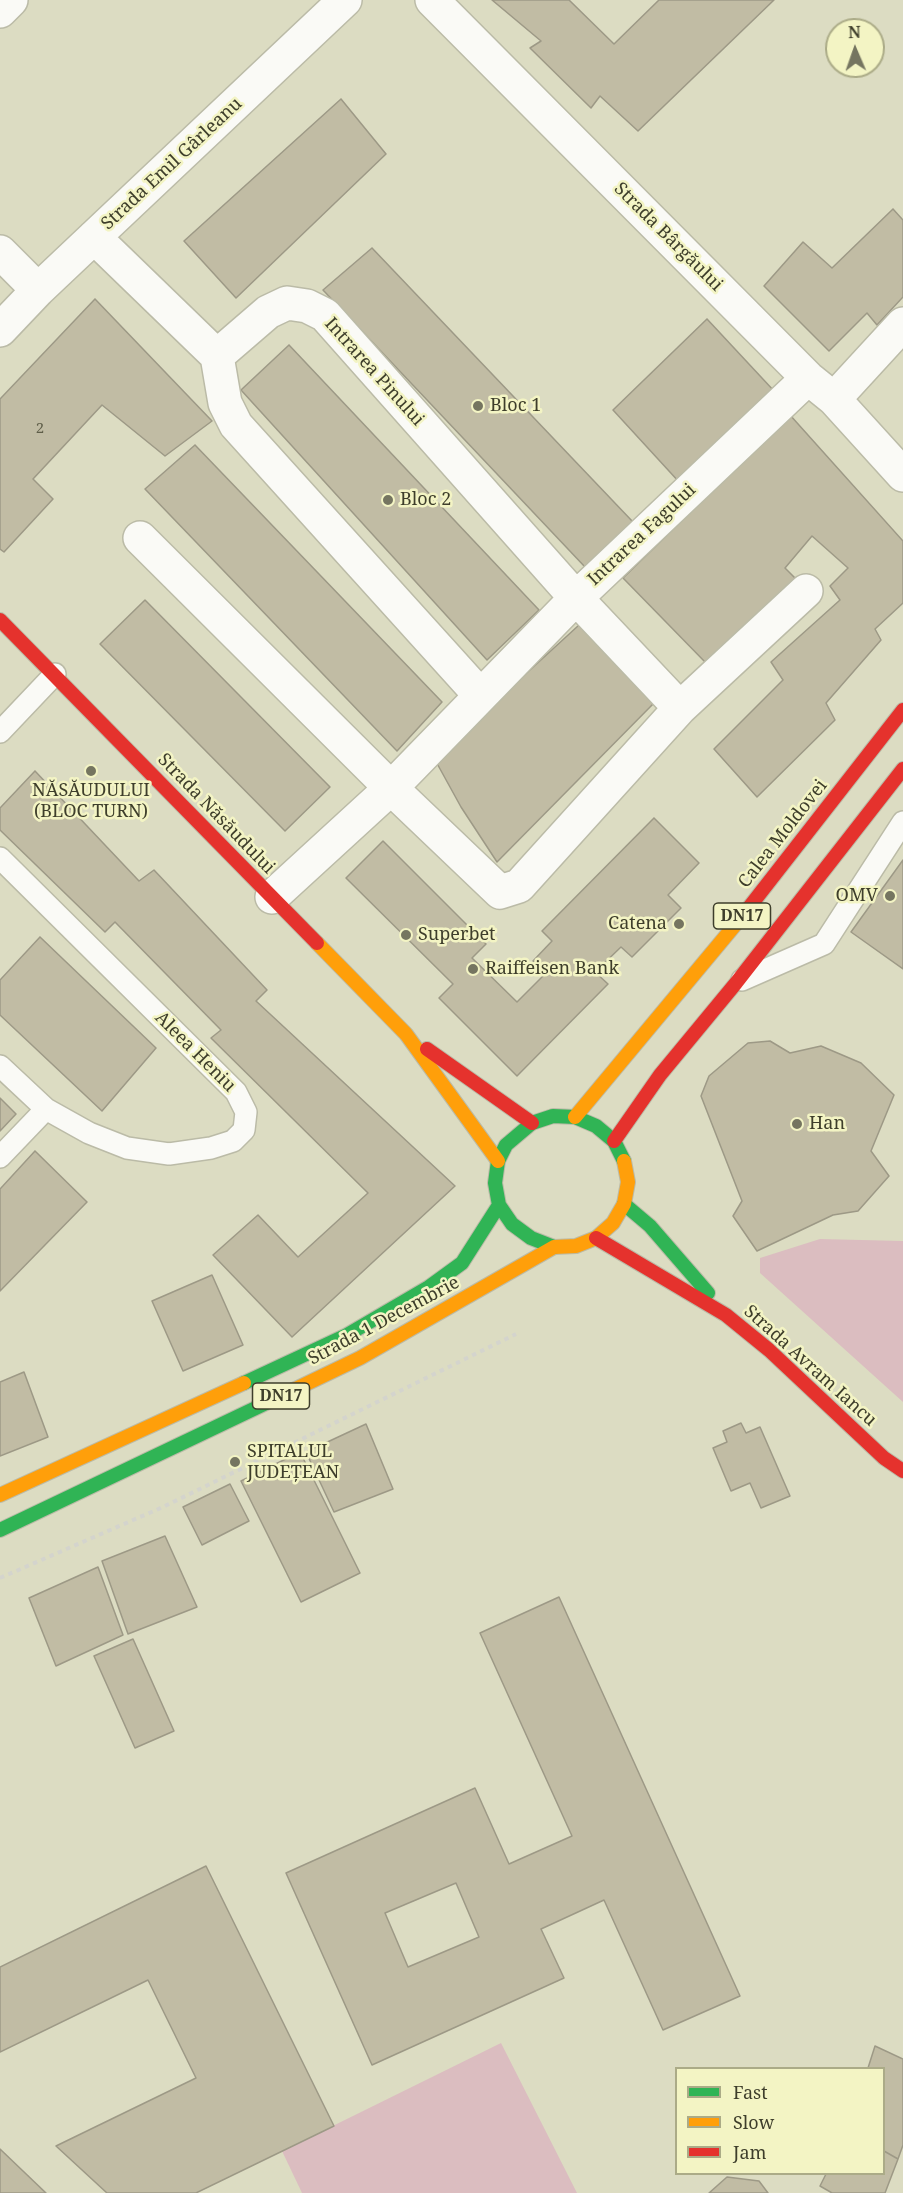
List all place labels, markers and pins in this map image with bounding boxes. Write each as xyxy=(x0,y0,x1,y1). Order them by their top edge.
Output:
place label: Bloc 1 xyxy=(490,395,541,417)
marker: Bloc 1 xyxy=(471,399,485,413)
place label: Bloc 2 xyxy=(400,489,451,511)
marker: Bloc 2 xyxy=(381,493,395,507)
marker: NĂSĂUDULUI (BLOC TURN) xyxy=(84,764,98,778)
place label: NĂSĂUDULUI (BLOC TURN) xyxy=(32,780,150,822)
place label: OMV xyxy=(836,885,878,907)
marker: OMV xyxy=(883,889,897,903)
place label: Catena xyxy=(608,913,667,935)
marker: Catena xyxy=(672,917,686,931)
place label: Superbet xyxy=(418,924,495,946)
marker: Superbet xyxy=(399,928,413,942)
place label: Raiffeisen Bank xyxy=(485,958,619,980)
marker: Raiffeisen Bank xyxy=(466,962,480,976)
place label: Han xyxy=(809,1113,845,1135)
marker: Han xyxy=(790,1117,804,1131)
place label: SPITALUL JUDEȚEAN xyxy=(247,1441,339,1484)
marker: SPITALUL JUDEȚEAN xyxy=(228,1455,242,1469)

